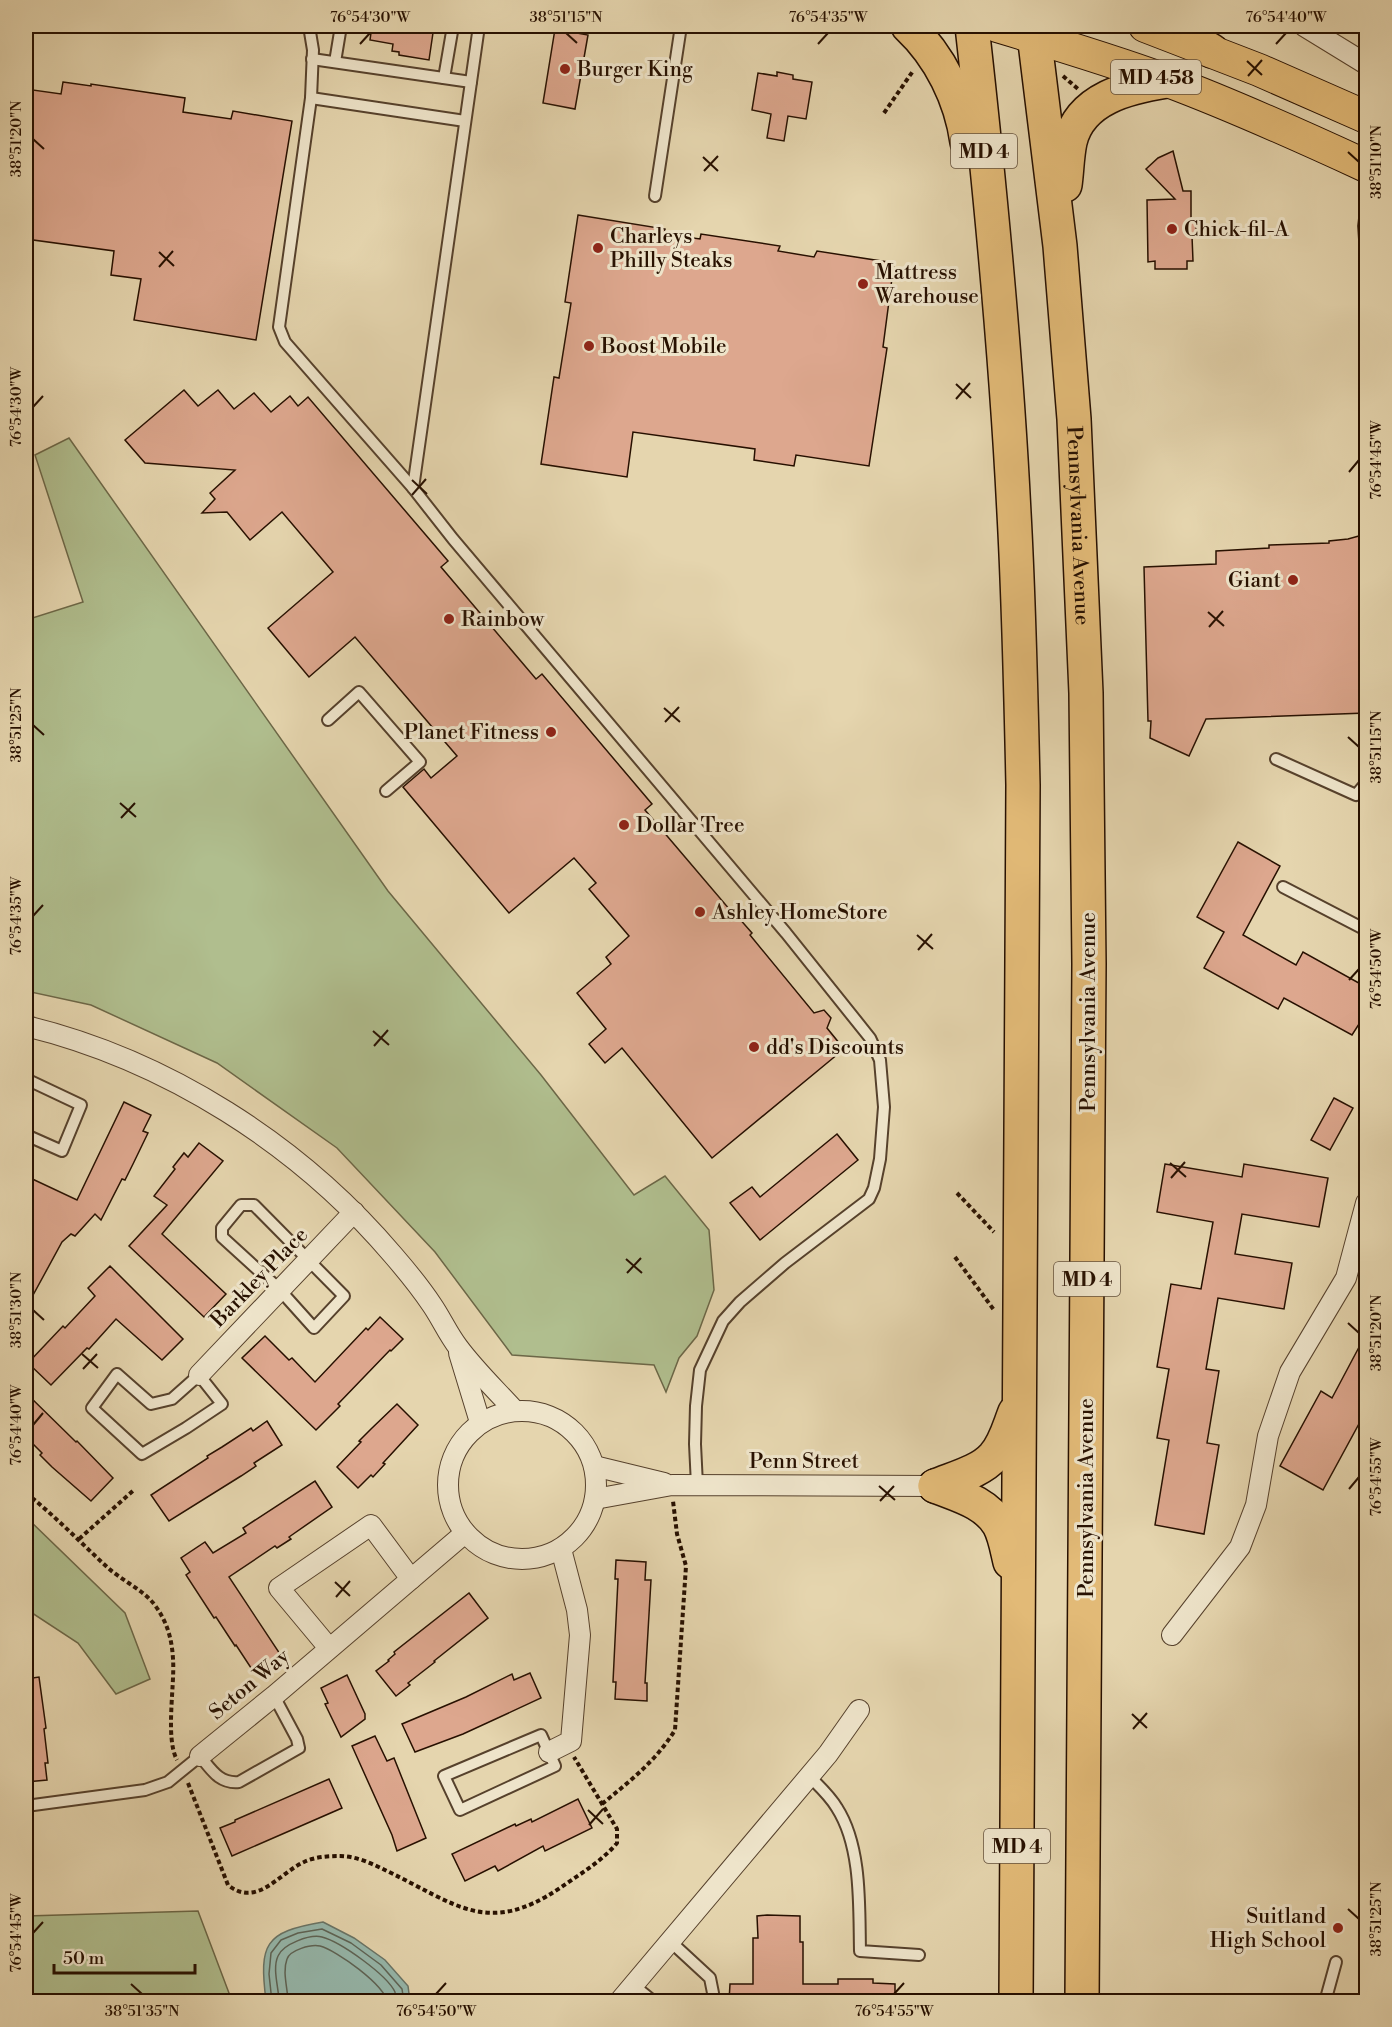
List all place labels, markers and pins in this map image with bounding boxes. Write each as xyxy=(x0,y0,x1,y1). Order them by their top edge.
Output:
place label: Burger King xyxy=(576,57,693,83)
marker: Burger King xyxy=(558,62,572,76)
place label: Chick-fil-A xyxy=(1184,217,1290,243)
marker: Chick-fil-A xyxy=(1165,222,1179,236)
place label: Charleys Philly Steaks xyxy=(610,224,732,274)
marker: Charleys Philly Steaks xyxy=(591,241,605,255)
place label: Mattress Warehouse xyxy=(874,260,979,310)
marker: Mattress Warehouse xyxy=(856,277,870,291)
place label: Boost Mobile xyxy=(600,334,727,360)
marker: Boost Mobile xyxy=(582,339,596,353)
place label: Giant xyxy=(1228,568,1282,594)
marker: Giant xyxy=(1286,573,1300,587)
place label: Rainbow xyxy=(461,607,545,633)
marker: Rainbow xyxy=(442,612,456,626)
place label: Planet Fitness xyxy=(404,720,539,746)
marker: Planet Fitness xyxy=(544,725,558,739)
place label: Dollar Tree xyxy=(636,813,745,839)
marker: Dollar Tree xyxy=(617,818,631,832)
place label: Ashley HomeStore xyxy=(711,900,888,926)
marker: Ashley HomeStore xyxy=(693,905,707,919)
place label: dd's Discounts xyxy=(766,1035,904,1061)
marker: dd's Discounts xyxy=(747,1040,761,1054)
place label: Suitland High School xyxy=(1210,1904,1326,1954)
marker: Suitland High School xyxy=(1331,1921,1345,1935)

